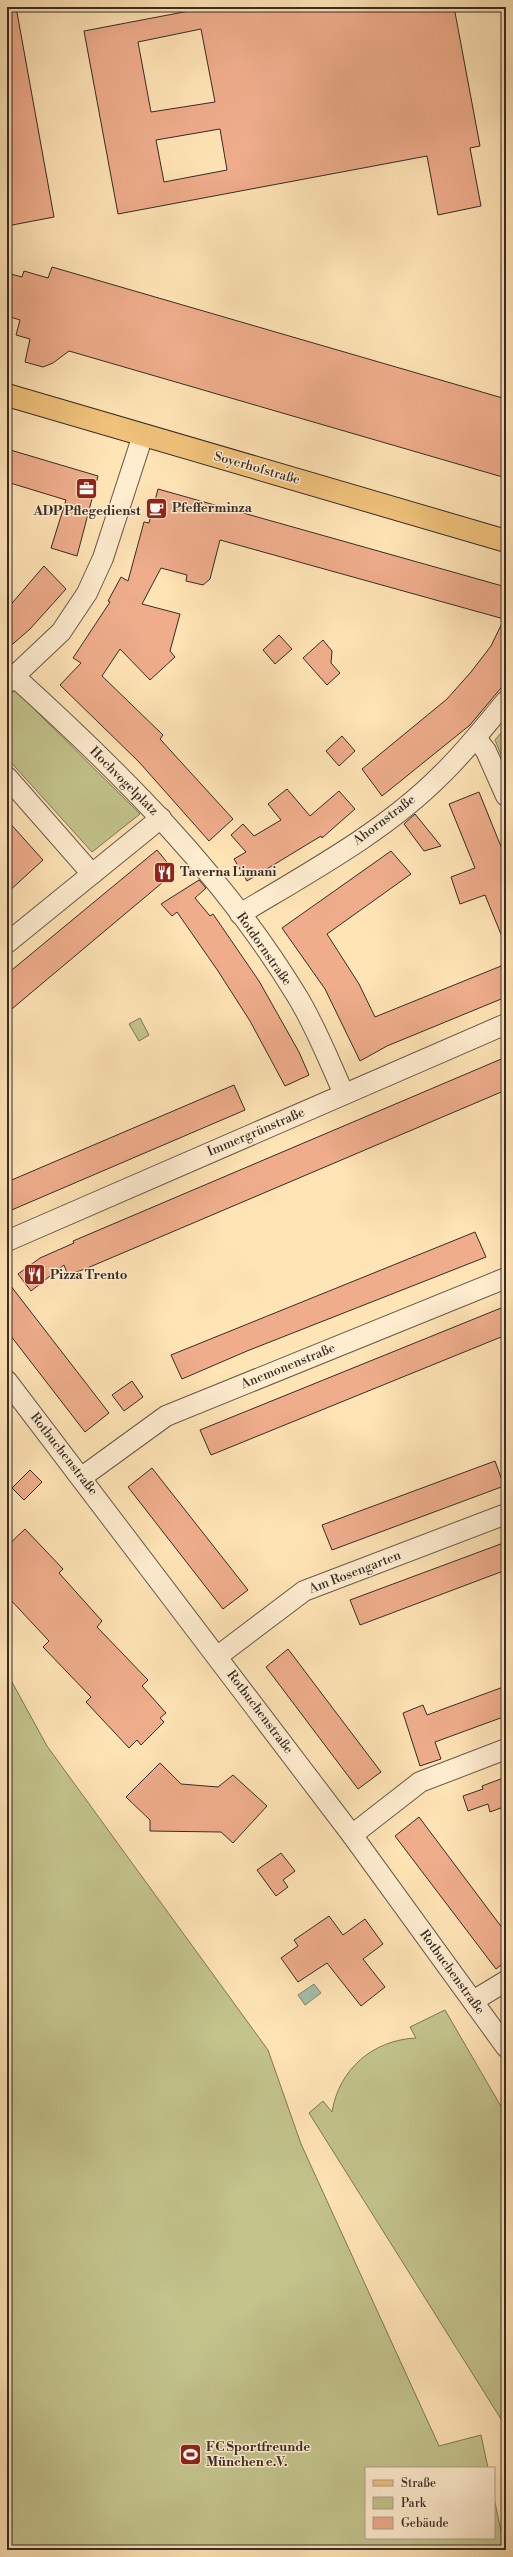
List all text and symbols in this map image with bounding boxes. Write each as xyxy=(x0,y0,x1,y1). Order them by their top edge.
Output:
street label: Soyerhofstraße xyxy=(212,448,302,488)
office icon: ADP Pflegedienst xyxy=(74,476,100,502)
cafe icon: Pfefferminza xyxy=(144,495,170,521)
place label: Pfefferminza xyxy=(172,500,253,516)
place label: ADP Pflegedienst xyxy=(32,503,141,519)
street label: Hochvogelplatz xyxy=(86,743,162,819)
street label: Ahornstraße xyxy=(349,791,419,849)
restaurant icon: Taverna Limani xyxy=(151,859,177,885)
place label: Taverna Limani xyxy=(180,864,276,880)
street label: Rotdornstraße xyxy=(233,909,295,989)
street label: Immergrünstraße xyxy=(205,1104,308,1160)
restaurant icon: Pizza Trento xyxy=(22,1262,48,1288)
place label: Pizza Trento xyxy=(50,1267,128,1283)
street label: Anemonenstraße xyxy=(238,1340,338,1393)
street label: Rotbuchenstraße xyxy=(27,1409,102,1499)
street label: Am Rosengarten xyxy=(306,1547,404,1597)
street label: Rotbuchenstraße xyxy=(223,1667,297,1757)
street label: Rotbuchenstraße xyxy=(416,1927,488,2018)
place label: FC Sportfreunde München e.V. xyxy=(206,2439,310,2470)
sports icon: FC Sportfreunde München e.V. xyxy=(178,2441,204,2467)
legend xyxy=(365,2467,495,2539)
text: Straße xyxy=(401,2476,436,2491)
text: Park xyxy=(401,2496,427,2511)
text: Gebäude xyxy=(401,2516,449,2531)

